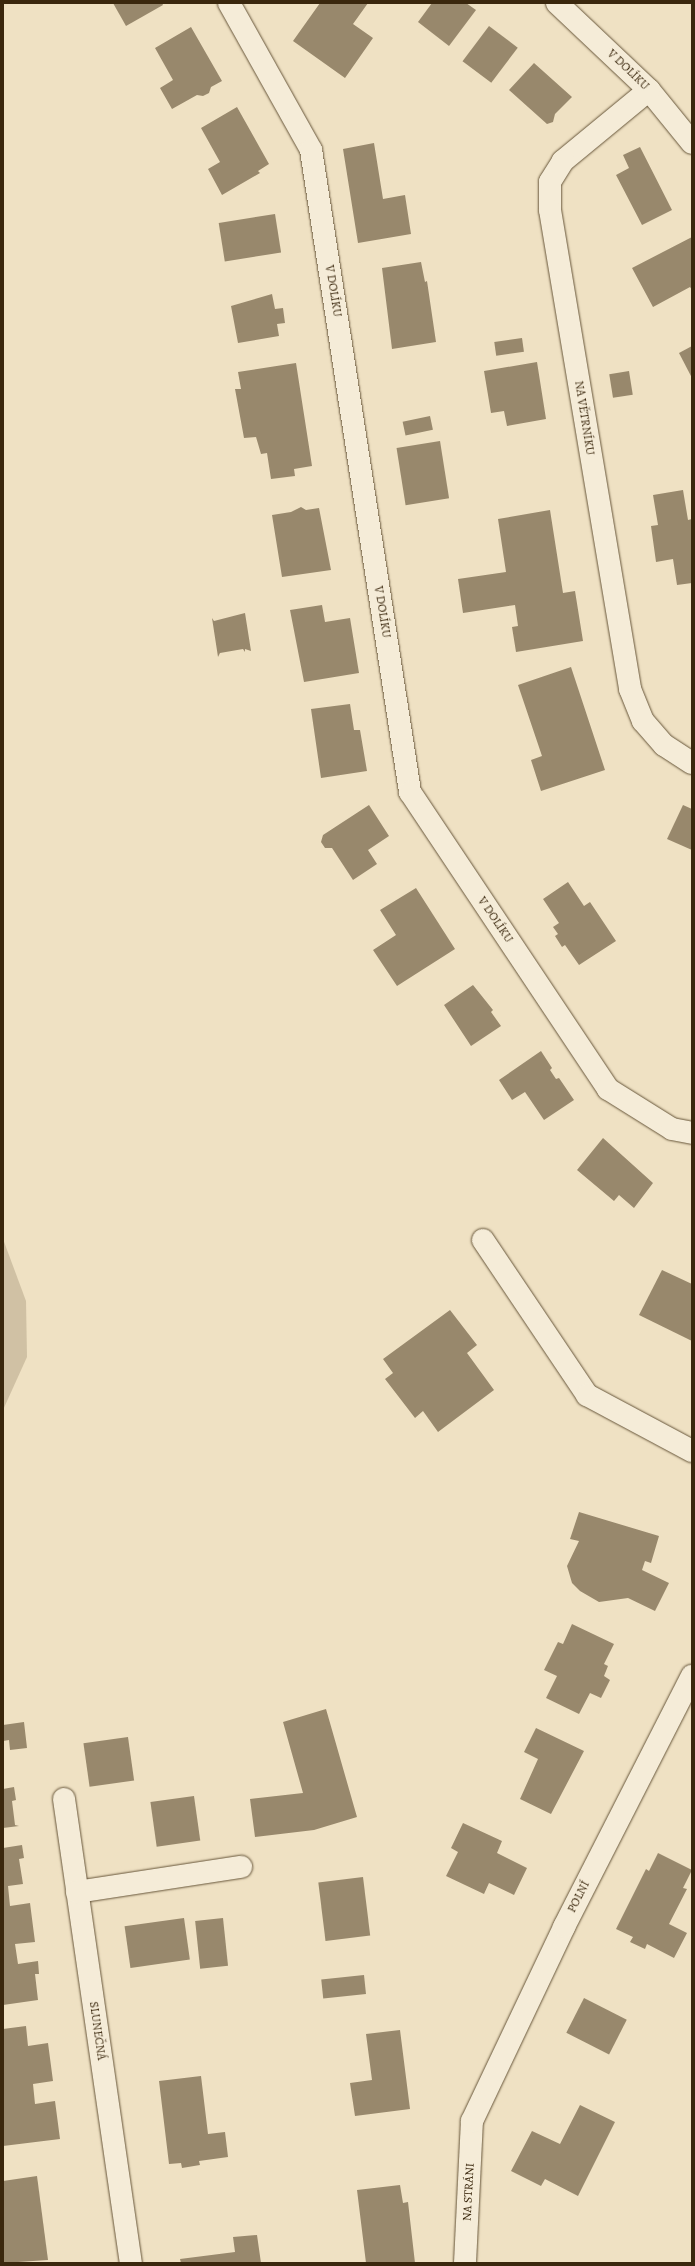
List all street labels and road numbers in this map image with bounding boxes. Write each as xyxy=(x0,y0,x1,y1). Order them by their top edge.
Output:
street label: V DOLÍKU xyxy=(604,47,652,93)
street label: V DOLÍKU xyxy=(322,264,344,318)
street label: NA VĚTRNÍKU xyxy=(571,380,597,456)
street label: V DOLÍKU xyxy=(371,585,393,639)
street label: V DOLÍKU xyxy=(474,894,516,946)
street label: POLNÍ xyxy=(565,1879,593,1915)
street label: SLUNEČNÁ xyxy=(86,2001,108,2061)
street label: NA STRÁNI xyxy=(460,2163,478,2221)

